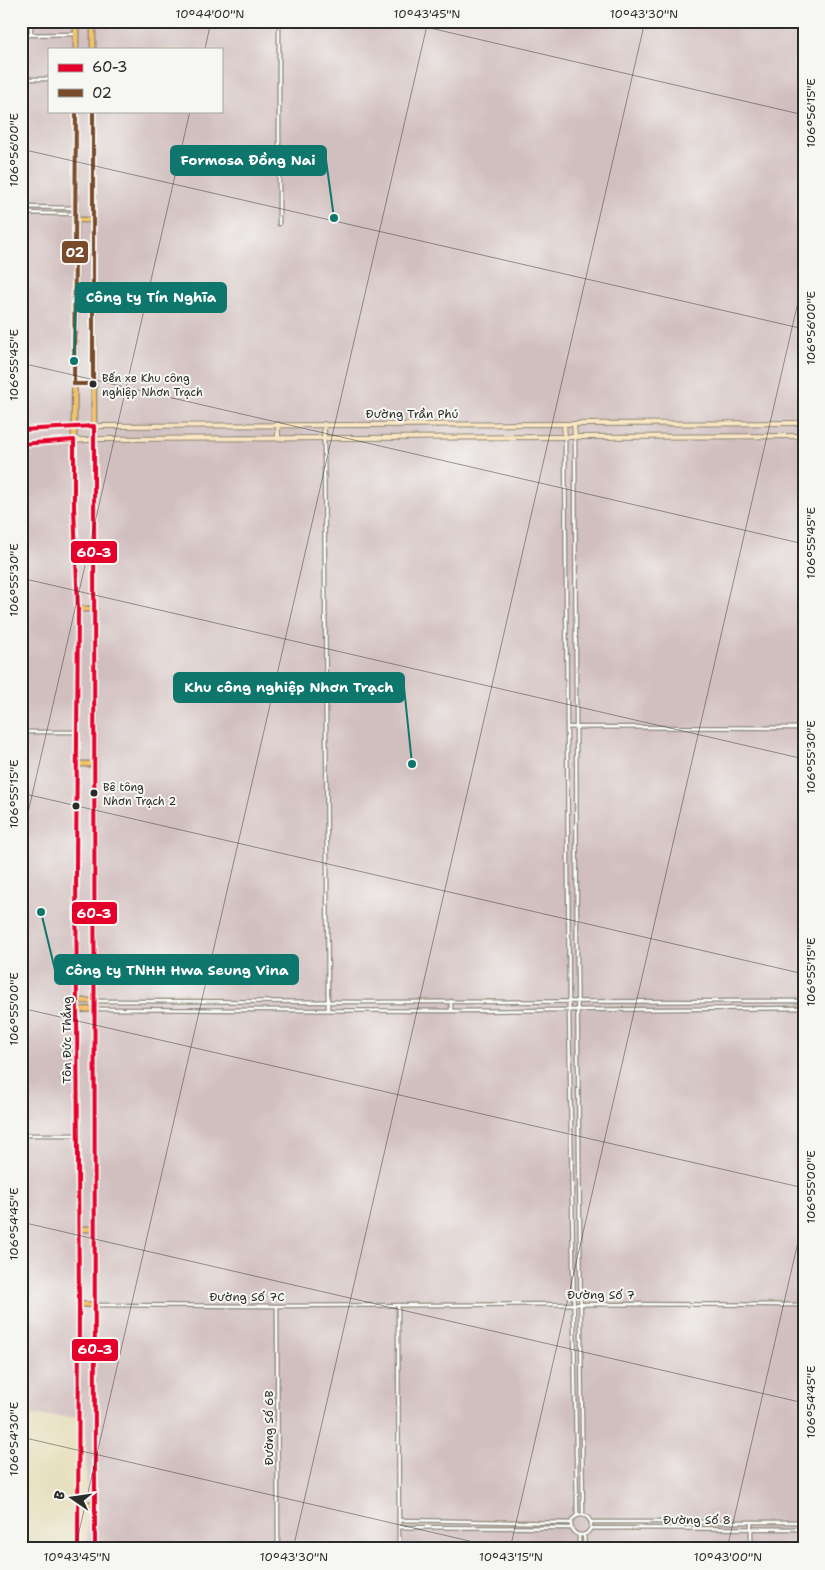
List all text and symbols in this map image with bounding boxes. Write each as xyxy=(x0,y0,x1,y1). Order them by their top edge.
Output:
text: 10°44'00"N xyxy=(176,6,245,22)
text: 10°43'45"N xyxy=(394,6,460,22)
text: 10°43'30"N xyxy=(610,6,678,22)
legend xyxy=(48,48,222,112)
text: 60-3 xyxy=(92,57,128,77)
text: 106°56'15"E xyxy=(803,78,819,148)
text: 02 xyxy=(92,83,112,103)
text: 106°56'00"E xyxy=(6,113,22,187)
callout: Formosa Đồng Nai xyxy=(171,146,326,175)
text: Formosa Đồng Nai xyxy=(180,151,316,169)
line badge: 02 xyxy=(61,240,89,264)
text: 02 xyxy=(65,243,85,261)
callout: Công ty Tín Nghĩa xyxy=(76,283,226,312)
text: Công ty Tín Nghĩa xyxy=(86,288,217,306)
text: 106°56'00"E xyxy=(803,291,819,365)
text: 106°55'45"E xyxy=(6,329,22,401)
place label: Bến xe Khu công nghiệp Nhơn Trạch xyxy=(102,371,203,400)
marker: Bến xe Khu công nghiệp Nhơn Trạch xyxy=(88,379,98,389)
street label: Đường Trần Phú xyxy=(366,406,458,422)
text: 106°55'45"E xyxy=(803,507,819,579)
line badge: 60-3 xyxy=(70,540,118,564)
text: 106°55'30"E xyxy=(6,543,22,617)
text: 60-3 xyxy=(77,543,112,561)
callout: Khu công nghiệp Nhơn Trạch xyxy=(174,673,404,702)
text: Khu công nghiệp Nhơn Trạch xyxy=(184,678,394,696)
text: 106°55'30"E xyxy=(803,720,819,794)
text: 106°55'15"E xyxy=(6,759,22,829)
place label: Bê tông Nhơn Trạch 2 xyxy=(103,780,176,809)
marker: Bê tông Nhơn Trạch 2 xyxy=(89,788,99,798)
unlabelled marker xyxy=(71,801,81,811)
line badge: 60-3 xyxy=(71,901,118,925)
text: 60-3 xyxy=(77,904,112,922)
text: 106°55'15"E xyxy=(803,937,819,1007)
callout: Công ty TNHH Hwa Seung Vina xyxy=(55,955,298,984)
text: Công ty TNHH Hwa Seung Vina xyxy=(65,961,289,979)
text: 106°55'00"E xyxy=(6,972,22,1046)
street label: Tôn Đức Thắng xyxy=(59,996,75,1084)
text: 106°55'00"E xyxy=(803,1150,819,1224)
text: 106°54'45"E xyxy=(6,1188,22,1260)
street label: Đường Số 7 xyxy=(567,1287,635,1303)
street label: Đường Số 7C xyxy=(209,1289,285,1305)
line badge: 60-3 xyxy=(71,1338,119,1362)
text: 60-3 xyxy=(78,1340,113,1358)
text: 106°54'45"E xyxy=(803,1366,819,1438)
street label: Đường Số 6B xyxy=(261,1390,277,1466)
text: 106°54'30"E xyxy=(6,1402,22,1476)
north arrow xyxy=(48,1472,98,1522)
text: B xyxy=(50,1489,69,1501)
street label: Đường Số 8 xyxy=(663,1512,731,1528)
text: 10°43'45"N xyxy=(44,1549,110,1565)
text: 10°43'30"N xyxy=(260,1549,328,1565)
text: 10°43'15"N xyxy=(479,1549,543,1565)
text: 10°43'00"N xyxy=(694,1549,762,1565)

